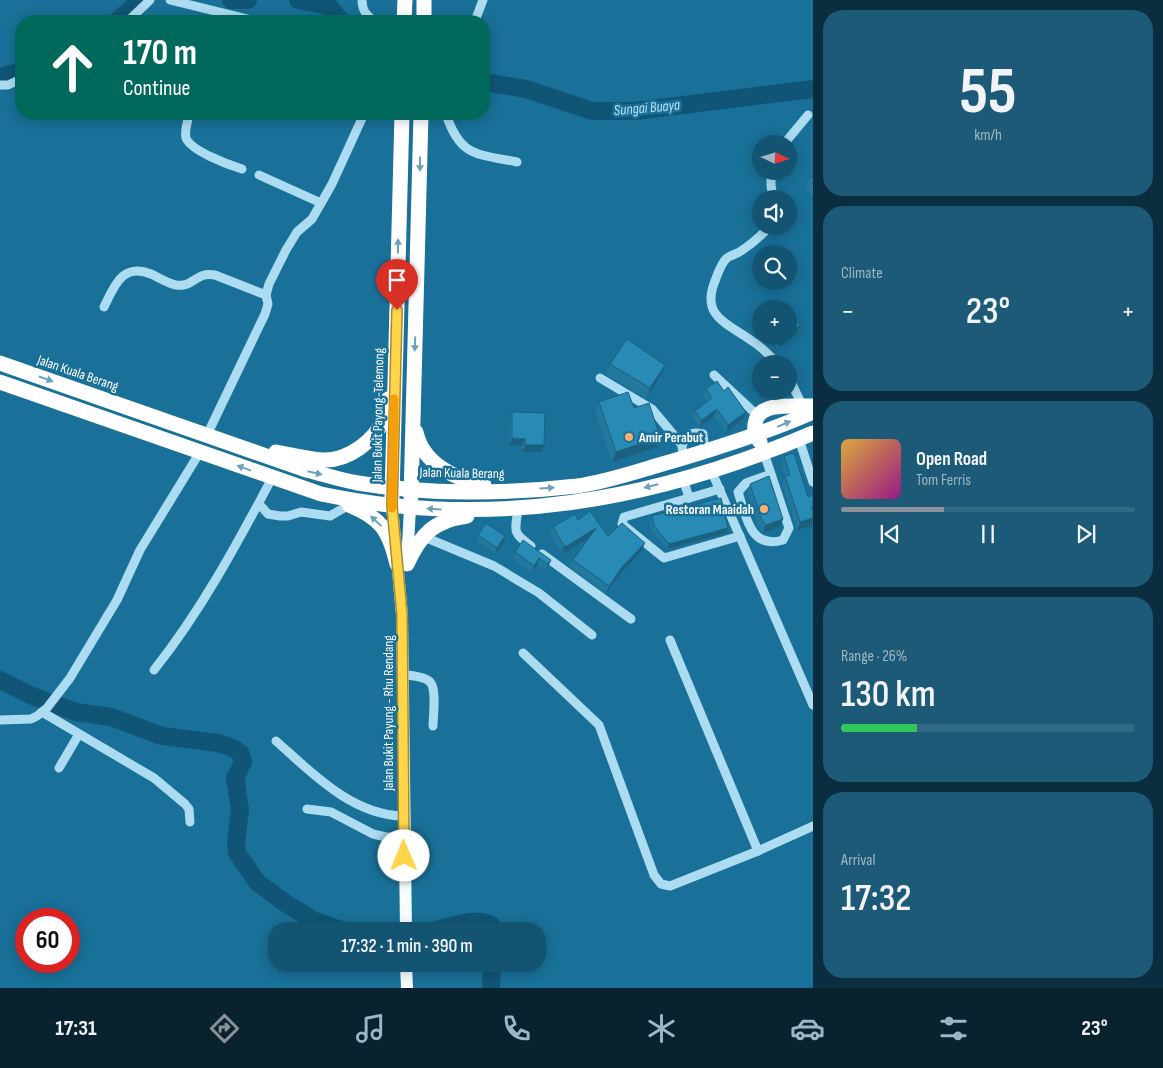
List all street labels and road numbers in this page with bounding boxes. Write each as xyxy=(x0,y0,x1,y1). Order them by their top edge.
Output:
street label: Jalan Bukit Payong-Telemong xyxy=(368,347,388,483)
street label: Jalan Kuala Berang xyxy=(34,351,121,395)
street label: Jalan Kuala Berang xyxy=(418,464,505,482)
street label: Jalan Bukit Payung - Rhu Rendang xyxy=(380,635,397,792)

